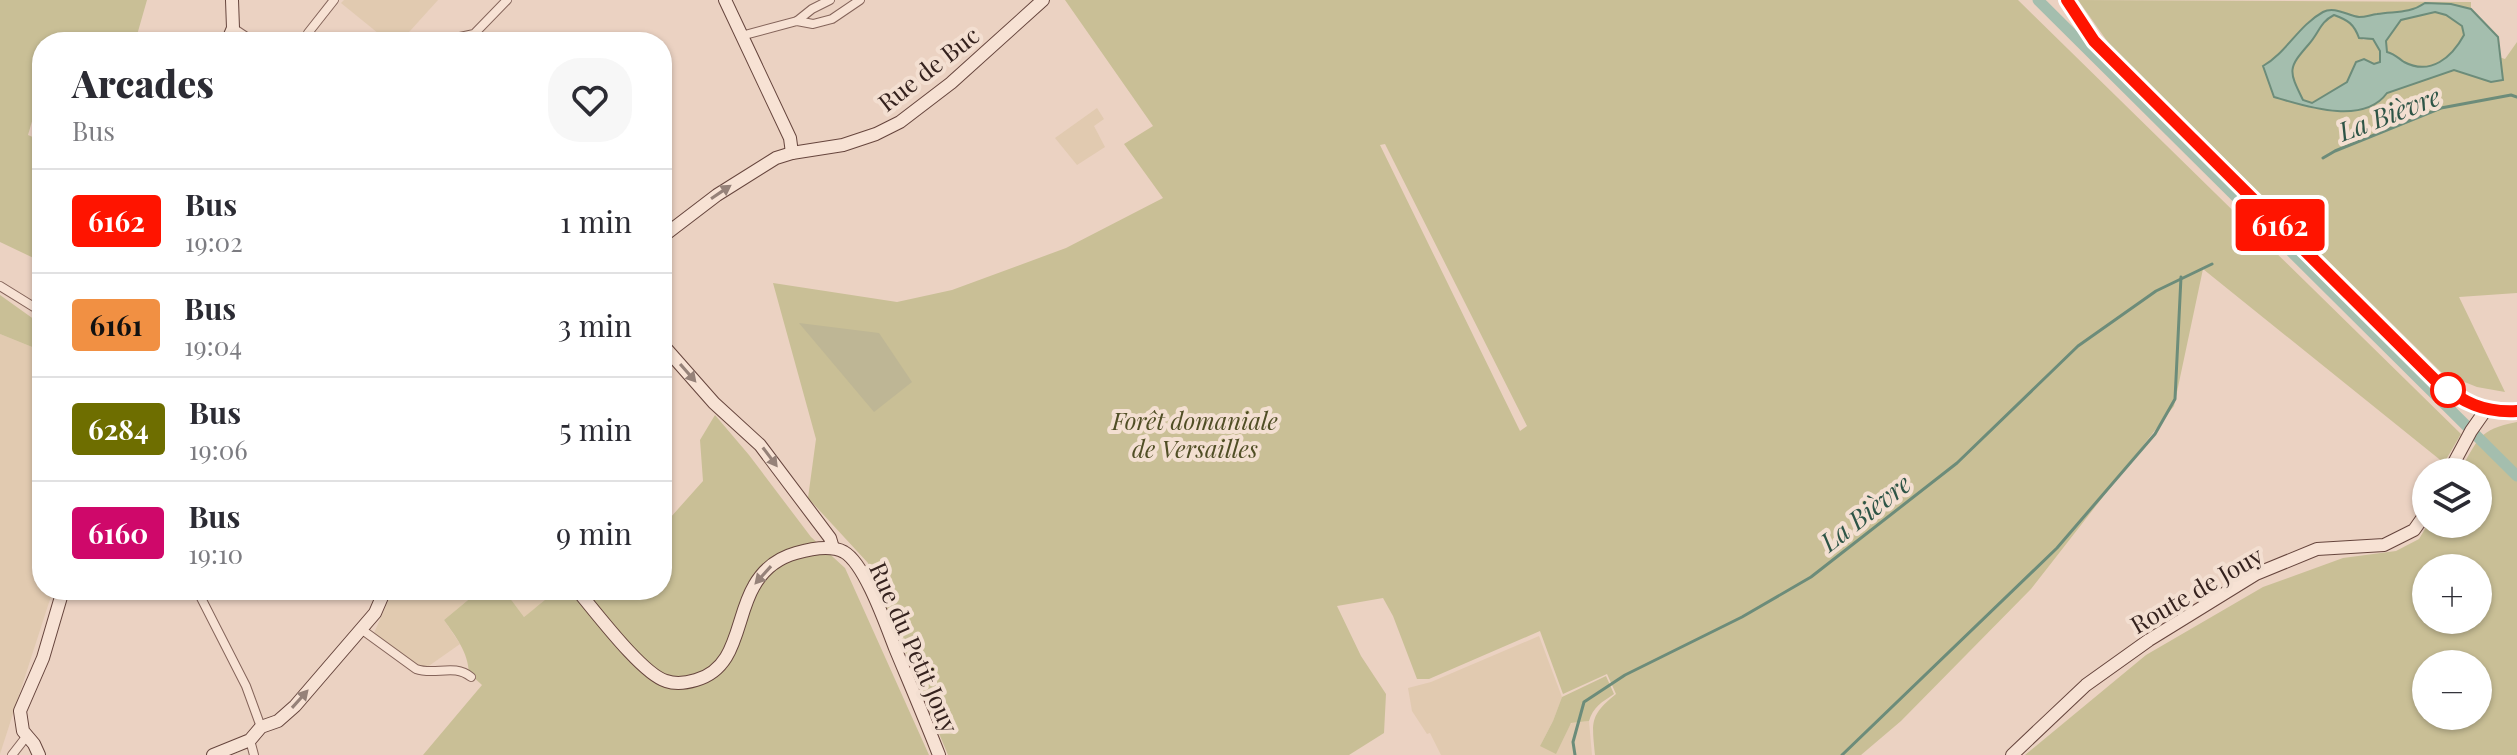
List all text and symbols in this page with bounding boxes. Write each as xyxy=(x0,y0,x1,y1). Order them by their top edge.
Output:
street label: Rue de Buc xyxy=(871,18,985,118)
text: Arcades xyxy=(72,57,214,108)
button: heart xyxy=(548,58,632,142)
water label: La Bièvre xyxy=(2332,78,2445,149)
text: Bus xyxy=(72,113,115,148)
text: Bus xyxy=(185,184,237,224)
one-way arrow xyxy=(711,185,732,200)
line badge: 6162 xyxy=(2224,199,2336,251)
text: 1 min xyxy=(560,201,632,241)
text: 6162 xyxy=(88,202,145,239)
text: 6162 xyxy=(2252,206,2308,243)
text: 19:02 xyxy=(185,224,243,259)
text: Bus xyxy=(184,288,236,328)
text: 3 min xyxy=(558,305,632,345)
text: 6161 xyxy=(90,306,142,343)
text: 19:04 xyxy=(184,328,242,363)
one-way arrow xyxy=(679,363,696,383)
unlabelled marker xyxy=(2431,373,2465,407)
text: Bus xyxy=(189,392,241,432)
park label: Forêt domaniale de Versailles xyxy=(1111,404,1278,464)
text: 5 min xyxy=(559,409,632,449)
text: 6284 xyxy=(88,410,149,447)
text: 19:06 xyxy=(189,432,248,467)
one-way arrow xyxy=(761,447,777,468)
map controls xyxy=(2412,458,2492,730)
button: layers xyxy=(2412,458,2492,538)
water label: La Bièvre xyxy=(1812,465,1918,559)
text: Bus xyxy=(188,496,240,536)
text: 9 min xyxy=(556,513,632,553)
text: 6160 xyxy=(88,514,148,551)
text: 19:10 xyxy=(188,536,243,571)
street label: Route de Jouy xyxy=(2124,538,2268,640)
button: + xyxy=(2412,554,2492,634)
street label: Rue du Petit Jouy xyxy=(863,557,967,737)
one-way arrow xyxy=(755,565,773,584)
button: − xyxy=(2412,650,2492,730)
one-way arrow xyxy=(290,690,308,709)

